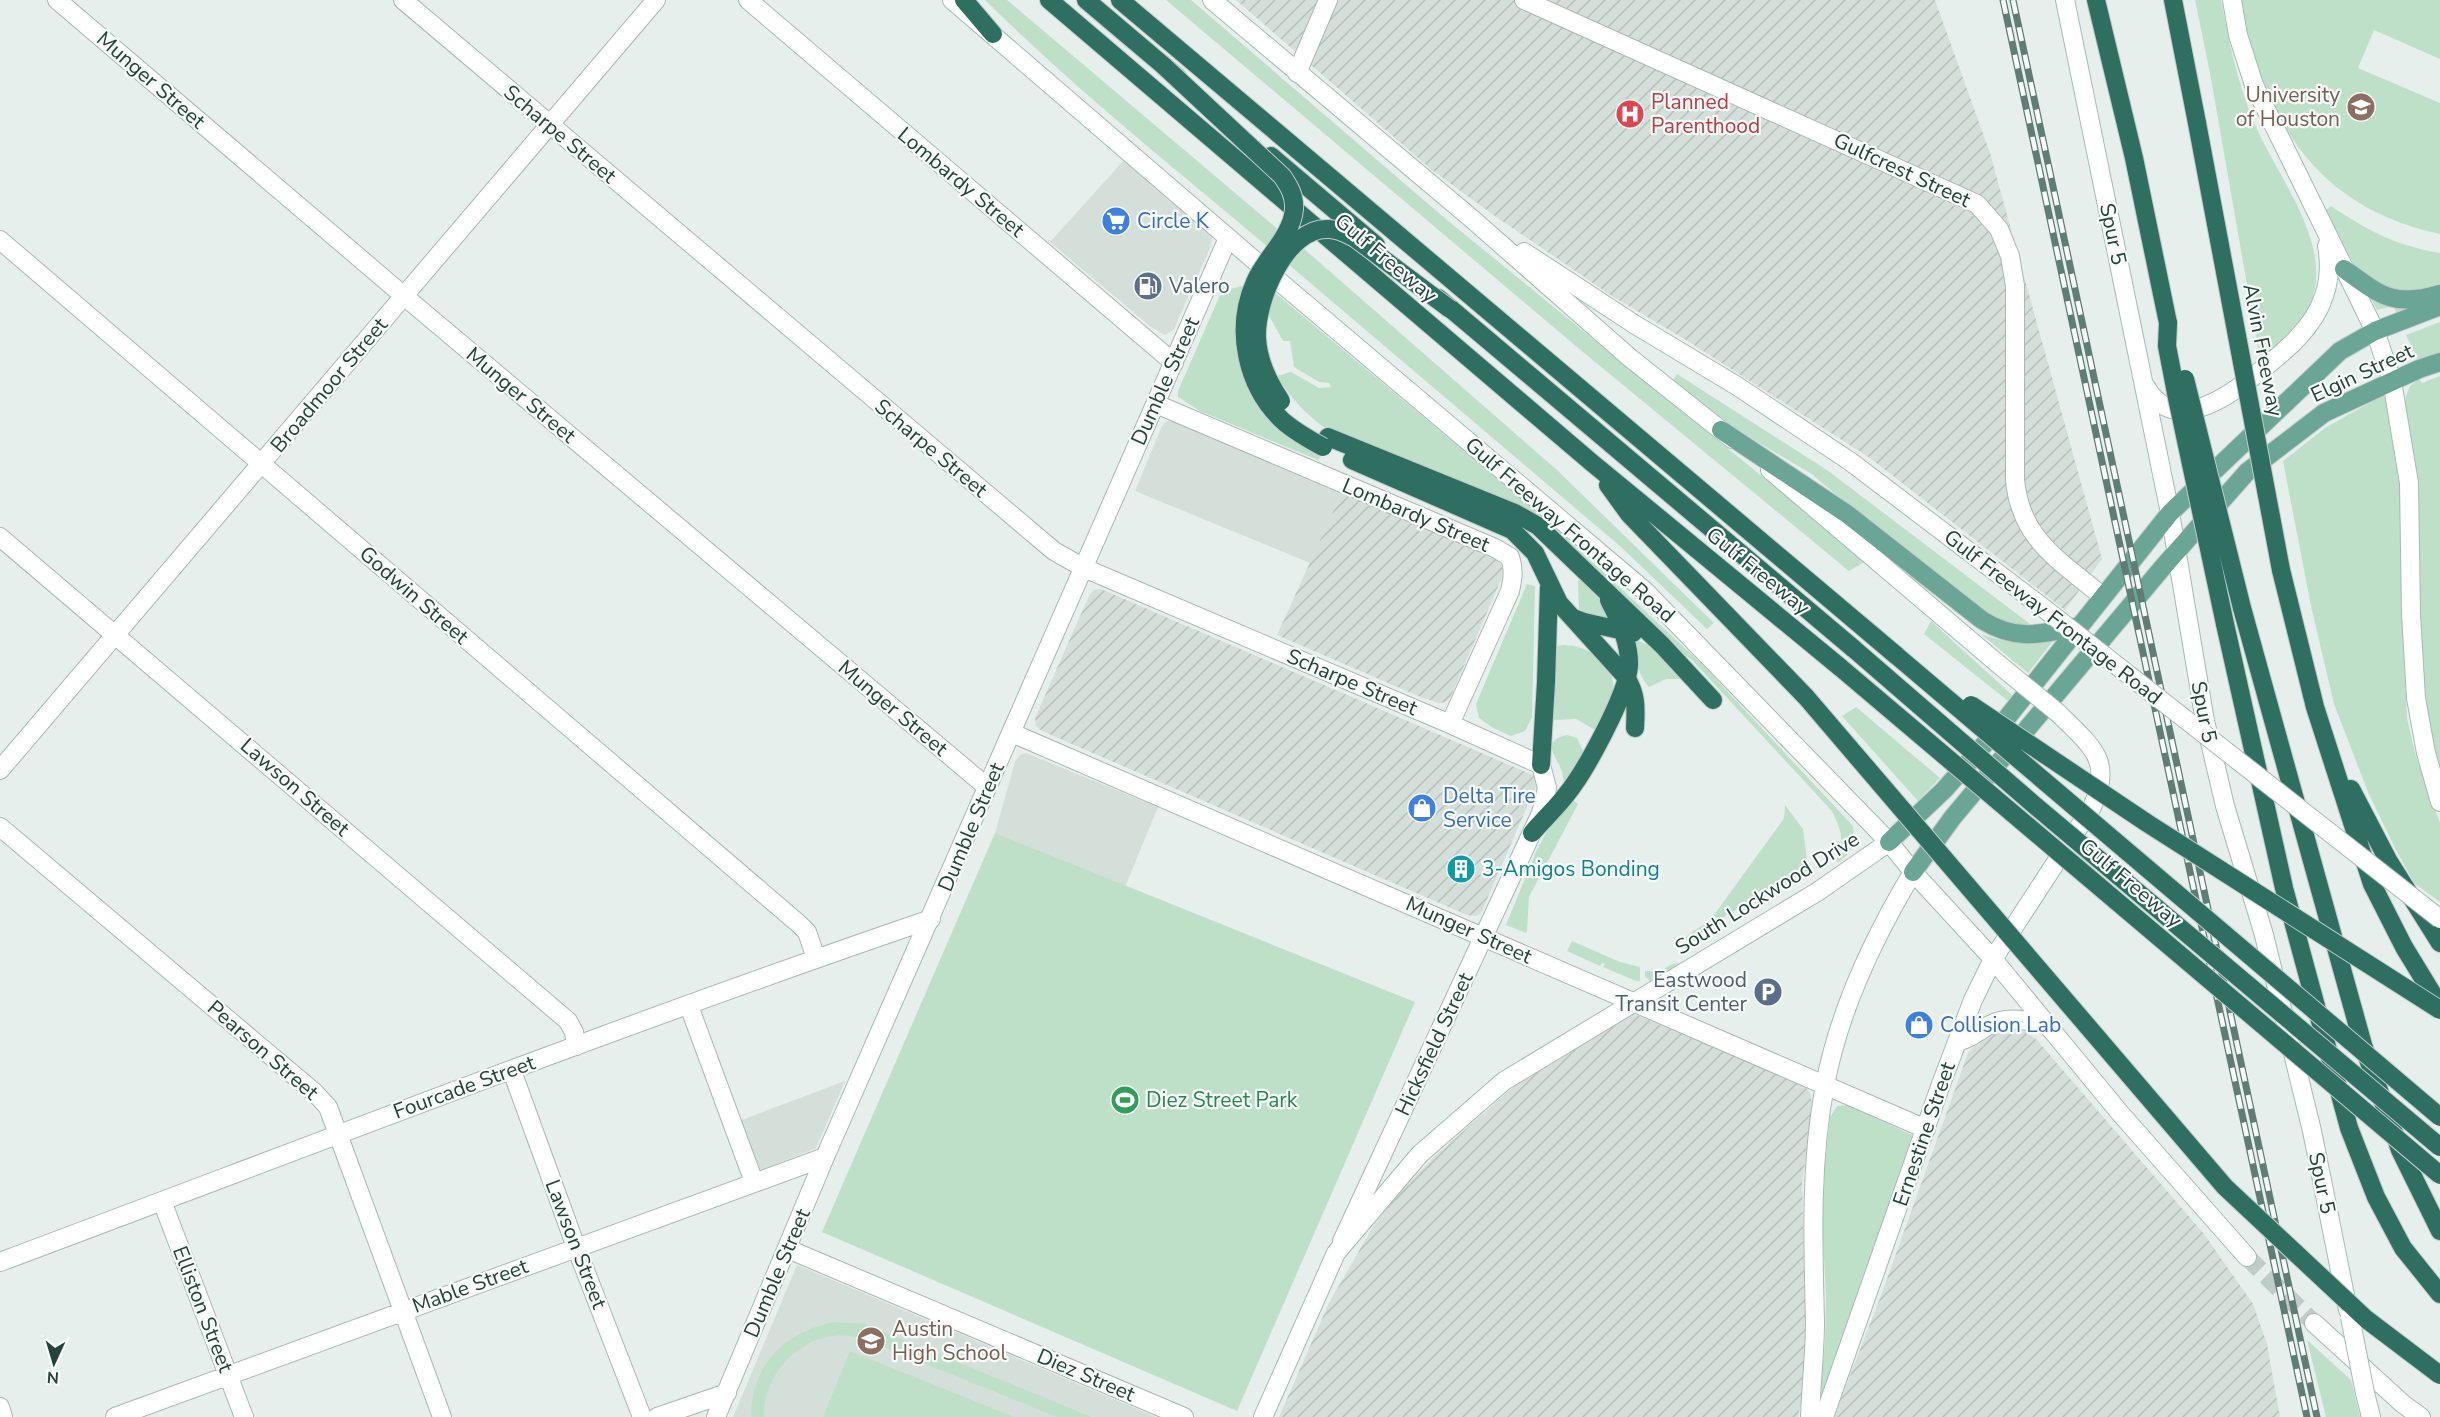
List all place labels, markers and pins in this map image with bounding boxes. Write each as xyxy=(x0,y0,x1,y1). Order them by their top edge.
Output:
place label: University of Houston xyxy=(2236,81,2340,133)
place label: Planned Parenthood xyxy=(1651,88,1760,140)
school or university icon: University of Houston xyxy=(2345,91,2377,123)
hospital icon: Planned Parenthood xyxy=(1614,98,1646,130)
supermarket icon: Circle K xyxy=(1100,205,1132,237)
place label: Circle K xyxy=(1137,207,1210,235)
fuel station icon: Valero xyxy=(1132,270,1164,302)
place label: Valero xyxy=(1168,272,1230,300)
place label: Delta Tire Service xyxy=(1443,782,1536,834)
shop icon: Delta Tire Service xyxy=(1406,792,1438,824)
building icon: 3-Amigos Bonding xyxy=(1445,853,1477,885)
place label: 3-Amigos Bonding xyxy=(1482,855,1660,883)
place label: Eastwood Transit Center xyxy=(1615,966,1747,1018)
parking icon: Eastwood Transit Center xyxy=(1752,976,1784,1008)
shop icon: Collision Lab xyxy=(1903,1009,1935,1041)
place label: Collision Lab xyxy=(1940,1011,2061,1039)
sports icon: Diez Street Park xyxy=(1109,1084,1141,1116)
place label: Diez Street Park xyxy=(1146,1086,1298,1114)
place label: Austin High School xyxy=(892,1315,1007,1367)
school or university icon: Austin High School xyxy=(855,1325,887,1357)

